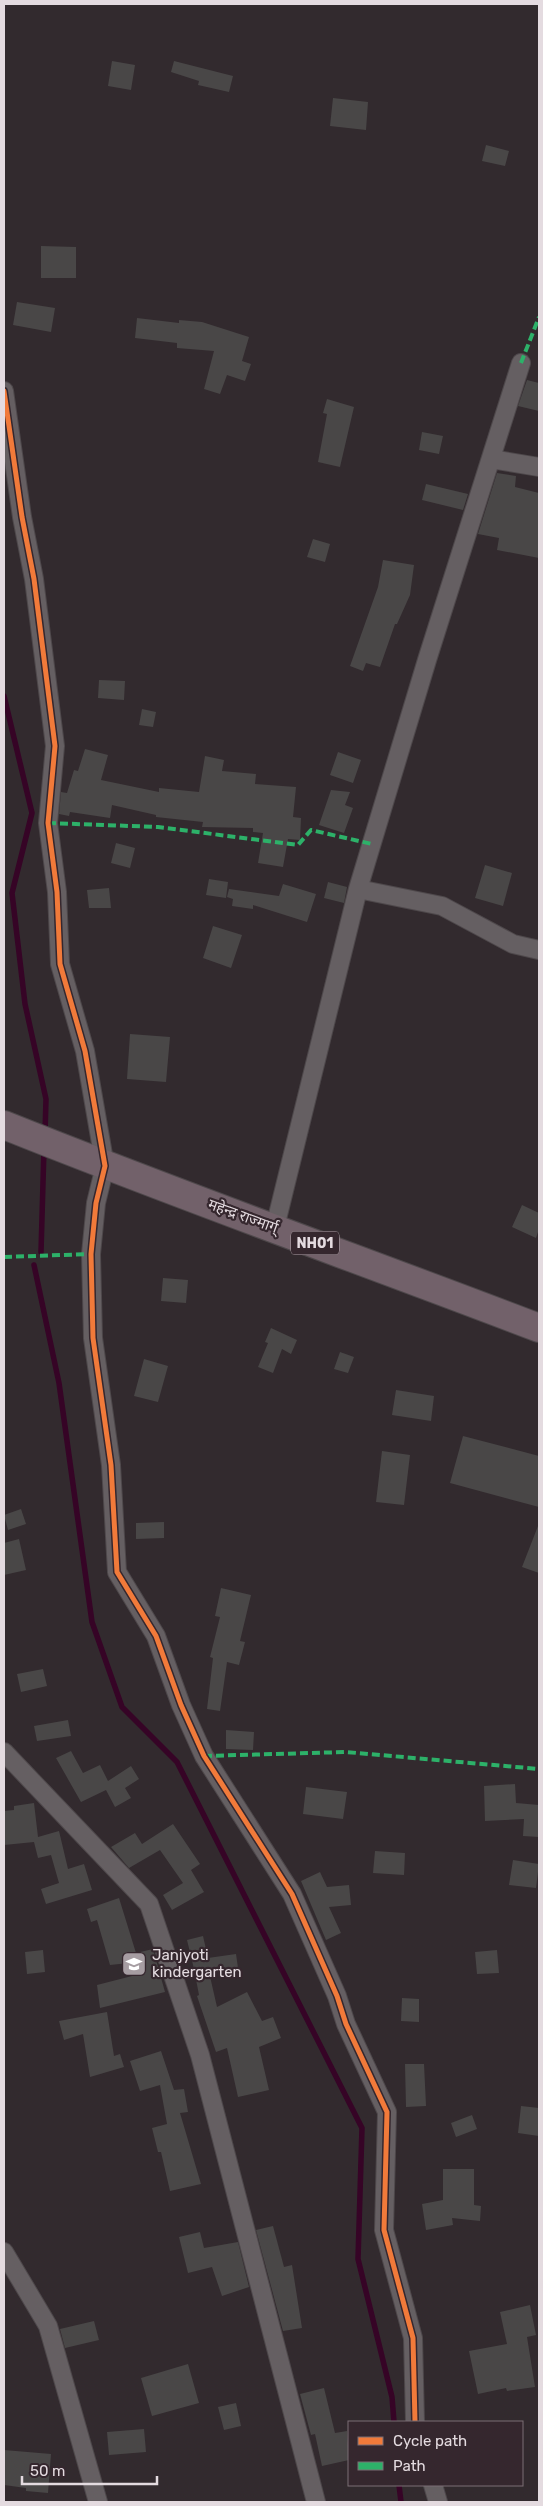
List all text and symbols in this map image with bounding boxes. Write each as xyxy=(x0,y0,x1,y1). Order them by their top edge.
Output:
street label: महेन्द्र राज्मार्ग् xyxy=(205,1195,282,1239)
road number: NH01 xyxy=(291,1232,339,1254)
place label: Janjyoti kindergarten xyxy=(152,1946,242,1981)
school or university icon: Janjyoti kindergarten xyxy=(121,1951,147,1977)
legend xyxy=(348,2421,523,2486)
text: Cycle path xyxy=(393,2432,467,2450)
scale bar xyxy=(22,2454,158,2486)
text: Path xyxy=(393,2457,426,2475)
text: 50 m xyxy=(30,2462,65,2480)

